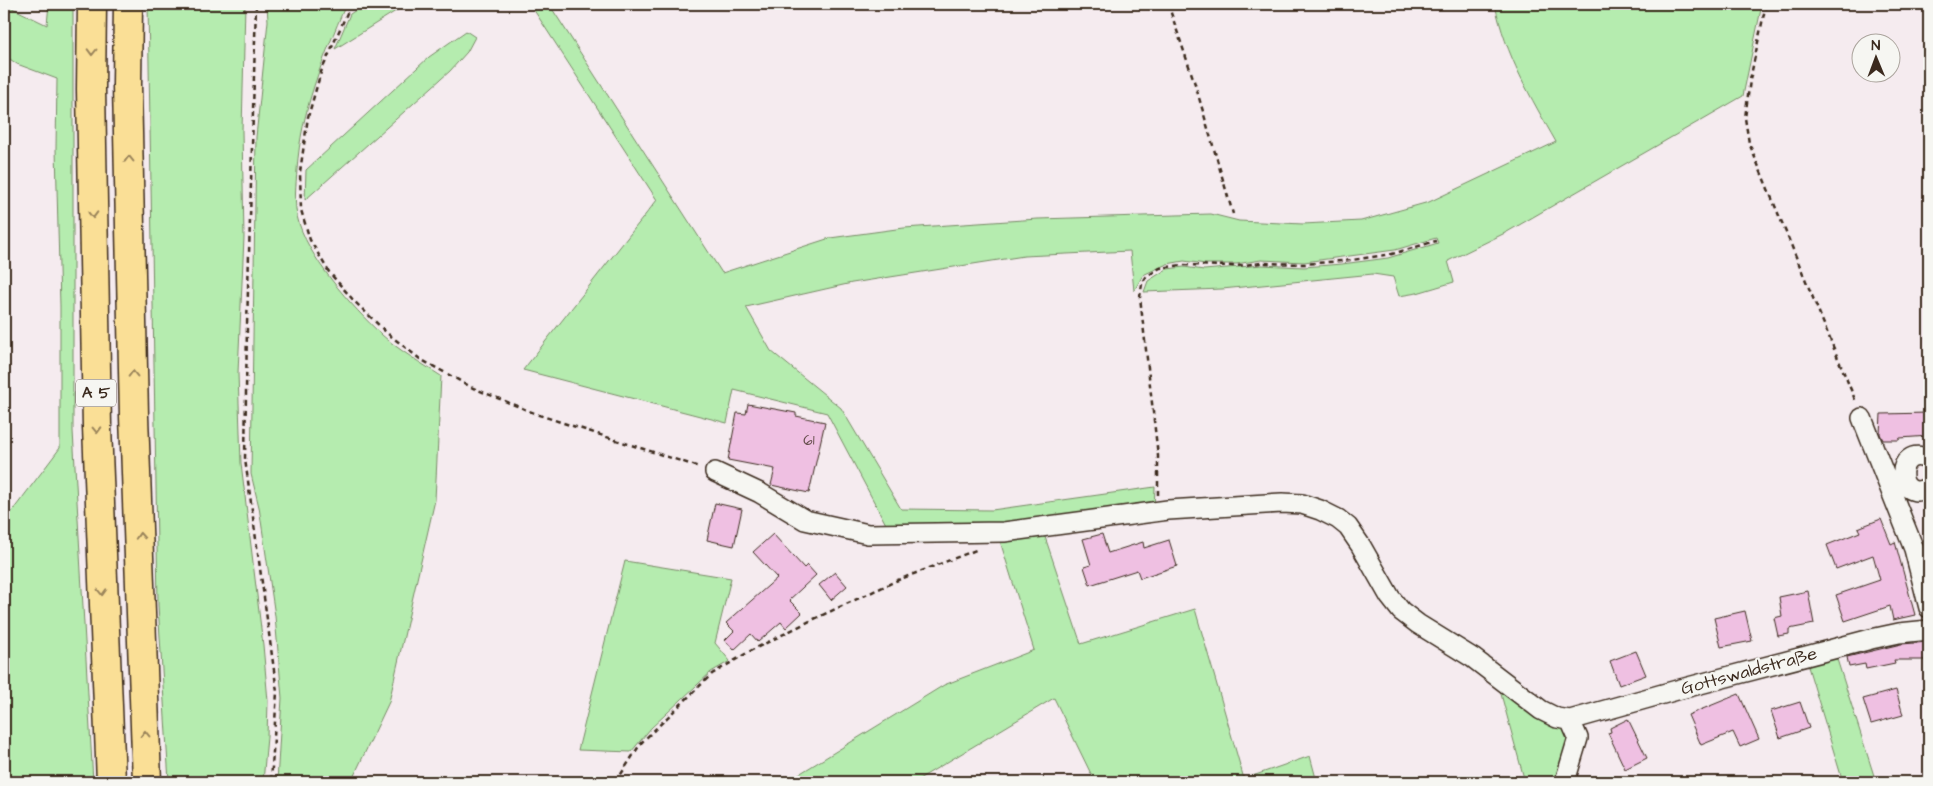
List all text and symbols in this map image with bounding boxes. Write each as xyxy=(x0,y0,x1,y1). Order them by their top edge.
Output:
north arrow xyxy=(1850,32,1900,82)
text: N xyxy=(1871,36,1881,56)
one-way arrow xyxy=(87,49,97,57)
one-way arrow xyxy=(124,155,134,162)
one-way arrow xyxy=(88,212,98,219)
one-way arrow xyxy=(128,370,139,378)
road number: A 5 xyxy=(76,379,116,406)
one-way arrow xyxy=(92,426,102,434)
house number: 61 xyxy=(803,430,815,451)
one-way arrow xyxy=(134,532,145,540)
one-way arrow xyxy=(97,589,108,597)
street label: Gottswaldstraße xyxy=(1678,641,1820,701)
one-way arrow xyxy=(140,729,151,737)

